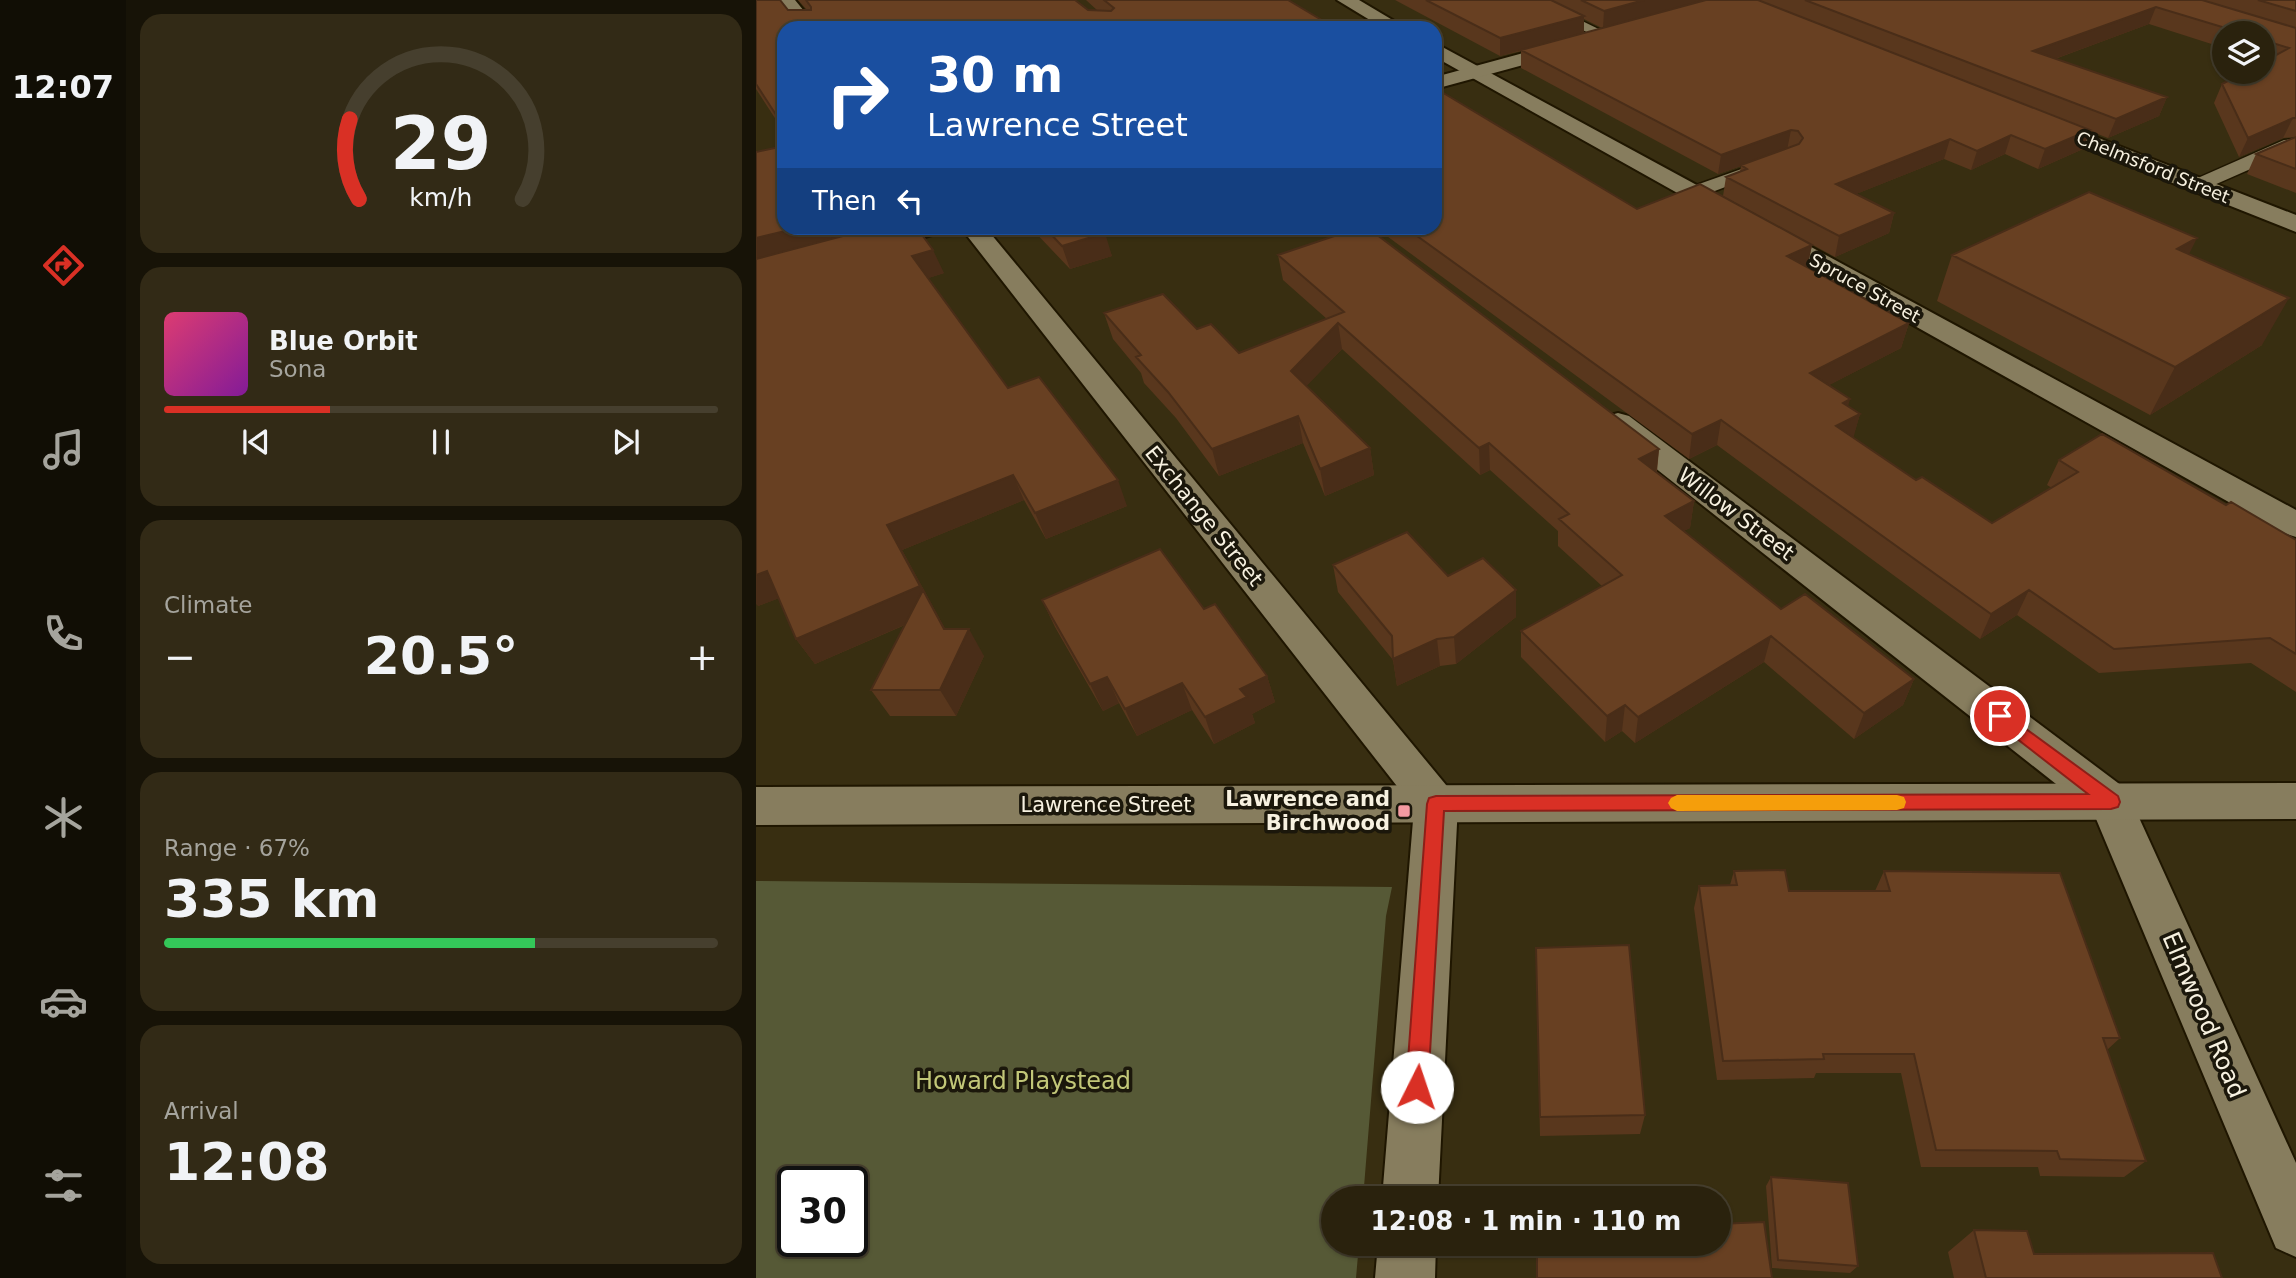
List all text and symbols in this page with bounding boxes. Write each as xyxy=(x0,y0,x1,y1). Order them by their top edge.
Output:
map controls xyxy=(2212,21,2275,84)
button: layers xyxy=(2212,21,2275,84)
text: 30 m xyxy=(927,47,1063,104)
icon: right xyxy=(812,49,903,140)
text: 12:07 xyxy=(12,68,114,106)
text: 29 xyxy=(390,102,492,187)
text: Lawrence Street xyxy=(927,106,1188,144)
street label: Chelmsford Street xyxy=(2073,127,2233,207)
icon: left xyxy=(891,182,929,220)
text: km/h xyxy=(409,183,473,212)
text: Then xyxy=(812,186,877,216)
icon: directions xyxy=(39,241,88,290)
street label: Spruce Street xyxy=(1806,249,1924,327)
text: Blue Orbit xyxy=(269,326,418,356)
text: Sona xyxy=(269,356,326,382)
icon: previous xyxy=(237,423,275,461)
icon: pause xyxy=(422,423,460,461)
icon: next xyxy=(607,423,645,461)
icon: music xyxy=(39,425,88,474)
street label: Exchange Street xyxy=(1140,441,1268,591)
street label: Willow Street xyxy=(1674,463,1798,565)
text: Climate xyxy=(164,592,253,618)
icon: phone xyxy=(39,609,88,658)
text: 20.5° xyxy=(364,626,518,686)
text: − xyxy=(164,635,196,679)
text: + xyxy=(686,635,718,679)
pin xyxy=(1970,686,2030,746)
icon: arrive xyxy=(1981,697,2019,735)
place label: Lawrence and Birchwood xyxy=(1225,787,1390,835)
icon: climate xyxy=(39,793,88,842)
street label: Lawrence Street xyxy=(1020,793,1192,817)
marker: Lawrence and Birchwood xyxy=(1396,803,1412,819)
text: Range · 67% xyxy=(164,835,310,861)
text: 335 km xyxy=(164,869,379,929)
street label: Elmwood Road xyxy=(2156,928,2252,1102)
icon: car xyxy=(39,977,88,1026)
position arrow xyxy=(1380,1050,1454,1124)
park label: Howard Playstead xyxy=(915,1067,1131,1095)
text: Arrival xyxy=(164,1098,239,1124)
text: 12:08 xyxy=(164,1132,330,1192)
icon: filters xyxy=(39,1161,88,1210)
speed limit sign: 30 xyxy=(777,1166,868,1257)
text: 12:08 · 1 min · 110 m xyxy=(1371,1206,1681,1236)

